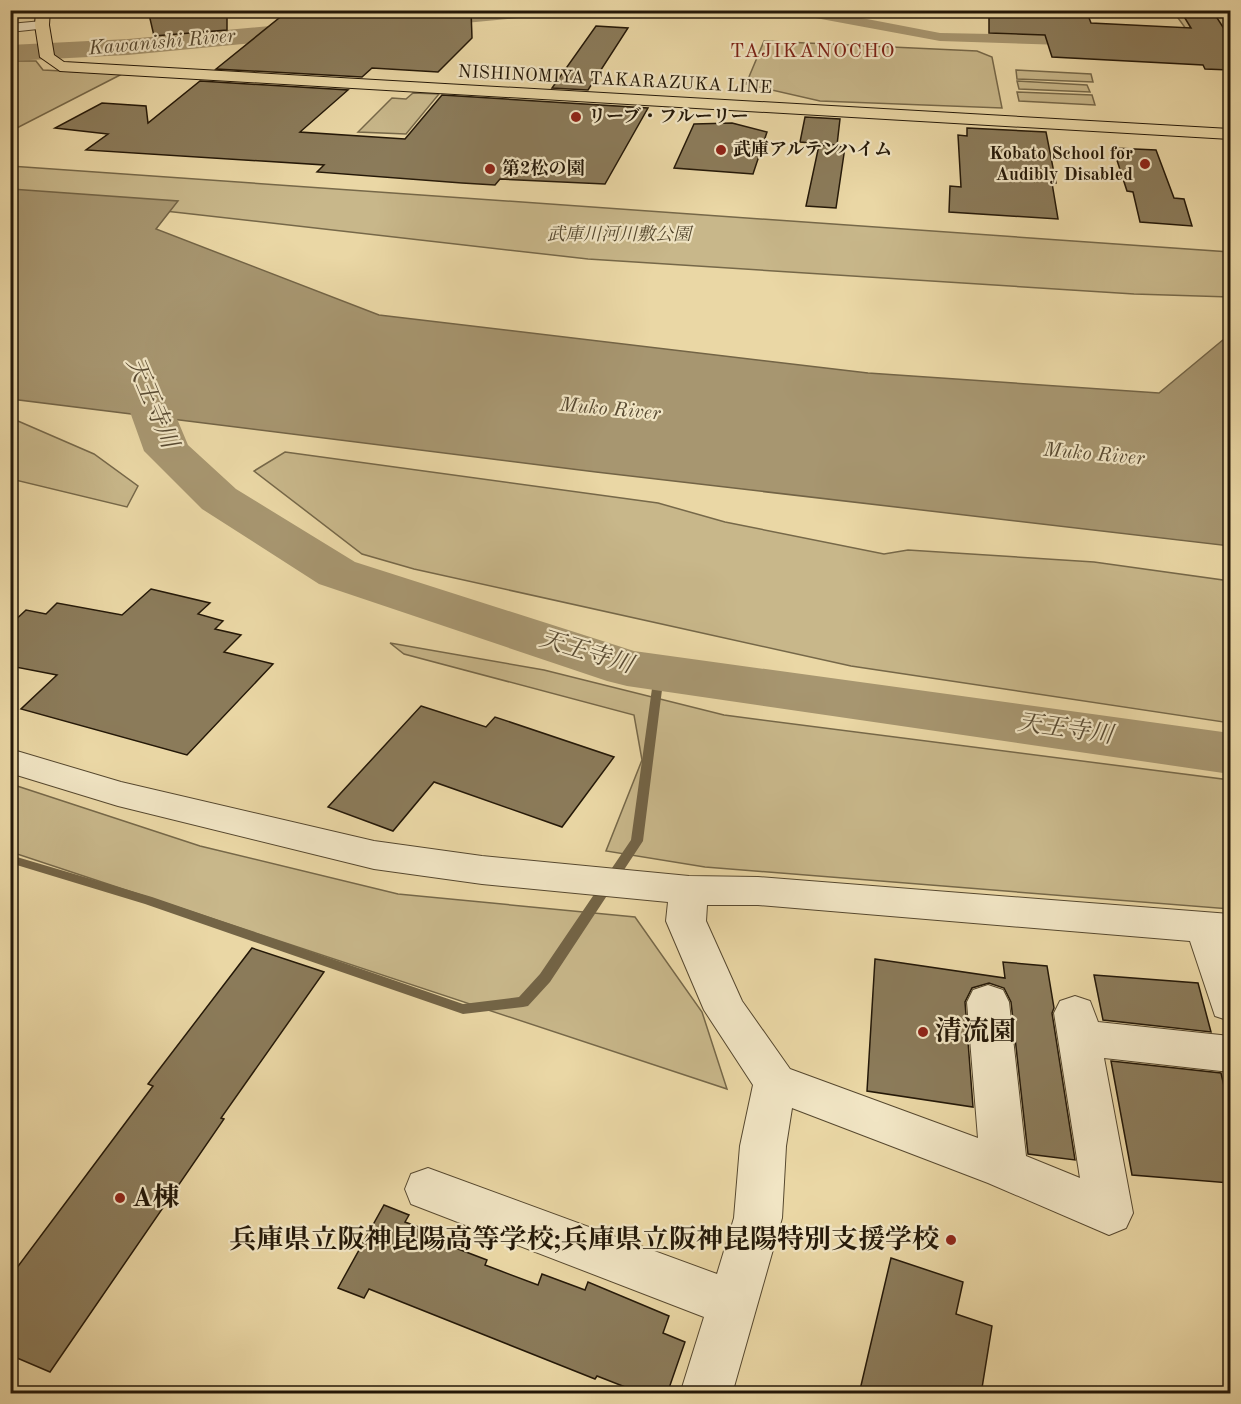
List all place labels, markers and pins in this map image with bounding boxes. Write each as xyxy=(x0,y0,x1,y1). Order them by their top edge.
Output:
place label: リーブ・フルーリー xyxy=(588,106,748,126)
marker: リーブ・フルーリー xyxy=(569,110,583,124)
place label: 武庫アルテンハイム xyxy=(733,139,892,159)
marker: 武庫アルテンハイム xyxy=(714,143,728,157)
place label: Kobato School for Audibly Disabled xyxy=(989,145,1133,184)
marker: Kobato School for Audibly Disabled xyxy=(1138,157,1152,171)
place label: 第2松の園 xyxy=(502,158,584,178)
marker: 第2松の園 xyxy=(483,162,497,176)
place label: 清流園 xyxy=(935,1016,1016,1046)
marker: 清流園 xyxy=(916,1025,930,1039)
place label: A棟 xyxy=(132,1183,179,1212)
marker: A棟 xyxy=(113,1191,127,1205)
place label: 兵庫県立阪神昆陽高等学校;兵庫県立阪神昆陽特別支援学校 xyxy=(229,1224,939,1254)
marker: 兵庫県立阪神昆陽高等学校;兵庫県立阪神昆陽特別支援学校 xyxy=(944,1233,958,1247)

